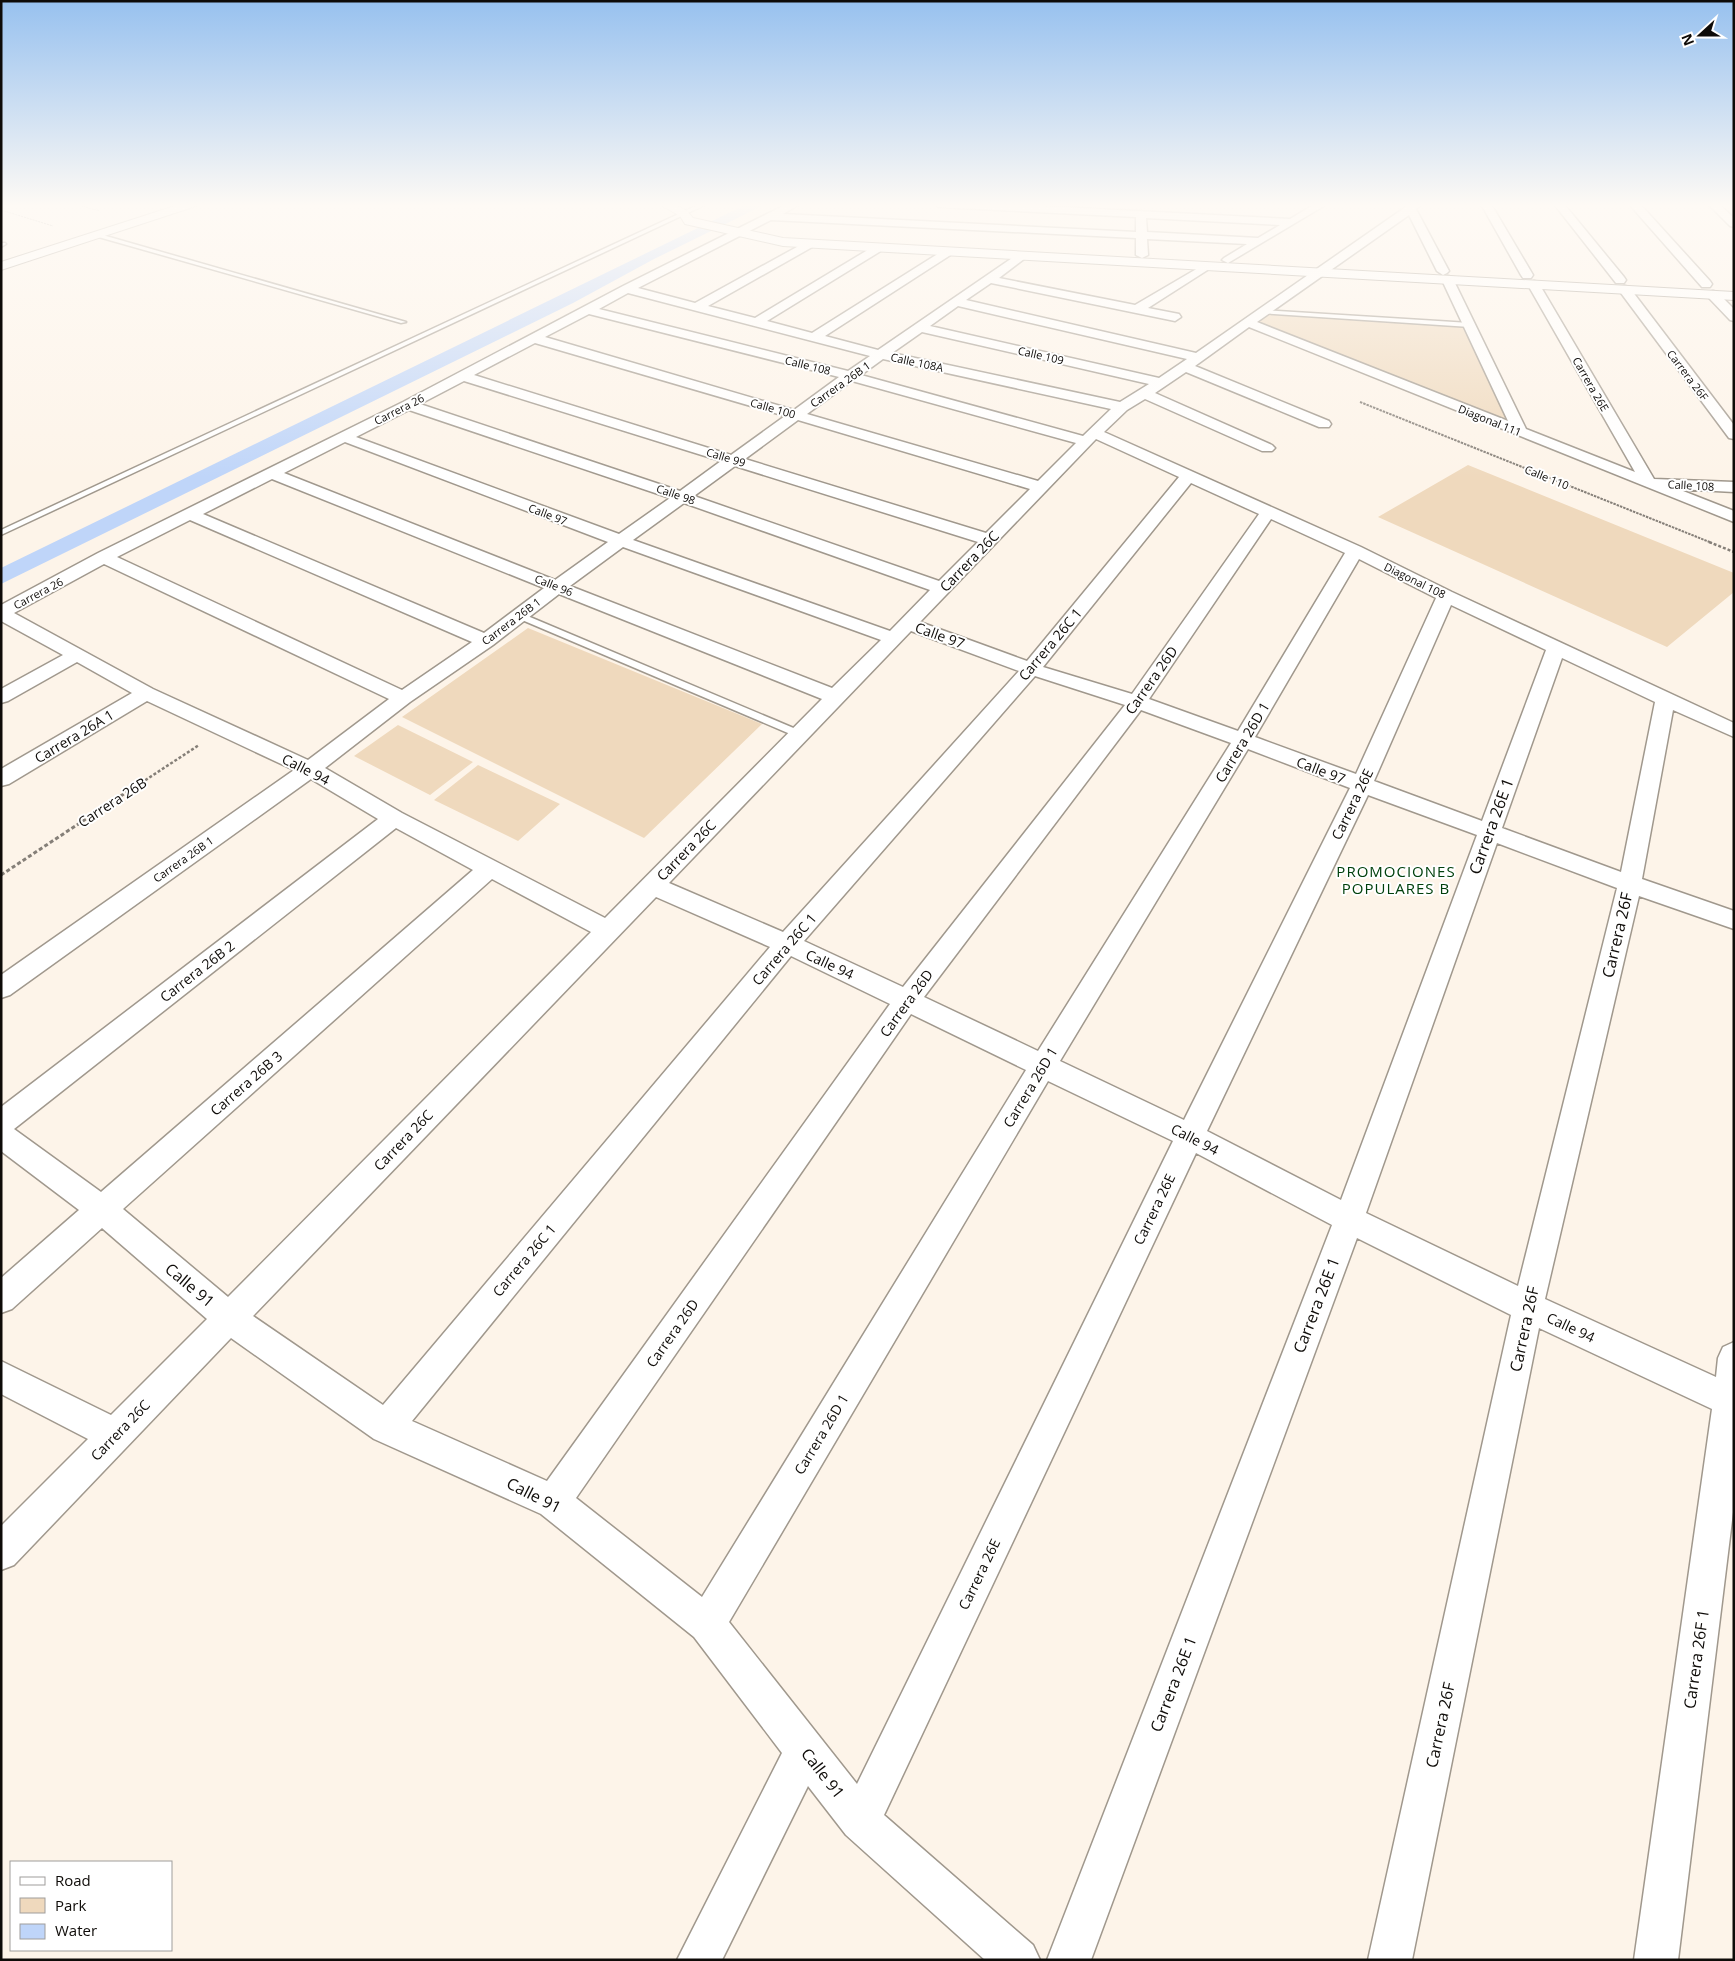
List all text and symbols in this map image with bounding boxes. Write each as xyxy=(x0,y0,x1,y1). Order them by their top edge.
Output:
north arrow xyxy=(1675,10,1725,60)
text: N xyxy=(1676,31,1698,49)
street label: Calle 109 xyxy=(1017,342,1065,368)
street label: Carrera 26F xyxy=(1664,347,1712,404)
street label: Calle 108A xyxy=(889,349,945,375)
street label: Calle 108 xyxy=(784,352,832,378)
street label: Carrera 26E xyxy=(1569,354,1613,414)
street label: Carrera 26B 1 xyxy=(807,358,873,410)
street label: Carrera 26 xyxy=(371,390,427,428)
street label: Calle 100 xyxy=(749,394,797,422)
street label: Diagonal 111 xyxy=(1456,401,1524,439)
street label: Calle 99 xyxy=(705,444,747,470)
street label: Calle 110 xyxy=(1523,461,1571,493)
street label: Calle 108 xyxy=(1667,476,1715,494)
street label: Calle 98 xyxy=(655,480,697,508)
street label: Calle 97 xyxy=(527,500,569,528)
street label: Carrera 26C xyxy=(935,526,1003,596)
street label: Diagonal 108 xyxy=(1382,559,1448,601)
street label: Calle 96 xyxy=(533,571,575,599)
street label: Carrera 26 xyxy=(11,574,65,612)
street label: Carrera 26B 1 xyxy=(478,594,544,648)
street label: Carrera 26C 1 xyxy=(1014,604,1086,684)
street label: Calle 97 xyxy=(913,617,967,653)
street label: Carrera 26D xyxy=(1120,642,1182,718)
street label: Carrera 26D 1 xyxy=(1210,698,1274,786)
street label: Carrera 26A 1 xyxy=(31,705,117,767)
street label: Calle 94 xyxy=(279,749,333,789)
street label: Calle 97 xyxy=(1294,752,1348,788)
street label: Carrera 26E xyxy=(1327,765,1377,843)
street label: Carrera 26B xyxy=(74,773,150,831)
street label: Carrera 26E 1 xyxy=(1463,775,1519,877)
street label: Carrera 26C xyxy=(652,815,720,885)
street label: Carrera 26B 1 xyxy=(150,833,216,885)
district label: PROMOCIONES POPULARES B xyxy=(1336,861,1456,898)
street label: Carrera 26F xyxy=(1596,890,1638,980)
street label: Carrera 26C 1 xyxy=(747,909,821,989)
street label: Carrera 26B 2 xyxy=(156,936,238,1006)
street label: Calle 94 xyxy=(803,945,857,983)
street label: Carrera 26D xyxy=(875,965,937,1041)
street label: Carrera 26D 1 xyxy=(998,1043,1062,1131)
street label: Carrera 26B 3 xyxy=(206,1046,286,1120)
street label: Carrera 26C xyxy=(369,1105,437,1175)
street label: Calle 94 xyxy=(1168,1119,1222,1159)
street label: Carrera 26E xyxy=(1129,1170,1179,1248)
street label: Carrera 26C 1 xyxy=(488,1220,560,1300)
street label: Carrera 26E 1 xyxy=(1288,1254,1344,1356)
street label: Calle 91 xyxy=(161,1258,219,1312)
street label: Carrera 26F xyxy=(1504,1284,1544,1374)
street label: Carrera 26D xyxy=(641,1295,703,1371)
street label: Calle 94 xyxy=(1544,1308,1598,1346)
street label: Carrera 26D 1 xyxy=(789,1390,853,1478)
street label: Carrera 26C xyxy=(86,1395,154,1465)
street label: Calle 91 xyxy=(503,1472,565,1518)
street label: Carrera 26E xyxy=(954,1535,1004,1613)
street label: Carrera 26F 1 xyxy=(1678,1608,1714,1710)
street label: Carrera 26E 1 xyxy=(1145,1633,1201,1735)
street label: Carrera 26F xyxy=(1420,1680,1460,1770)
street label: Calle 91 xyxy=(796,1743,850,1803)
legend xyxy=(10,1861,172,1951)
text: Road xyxy=(55,1870,91,1890)
text: Park xyxy=(55,1895,86,1915)
text: Water xyxy=(55,1920,97,1940)

